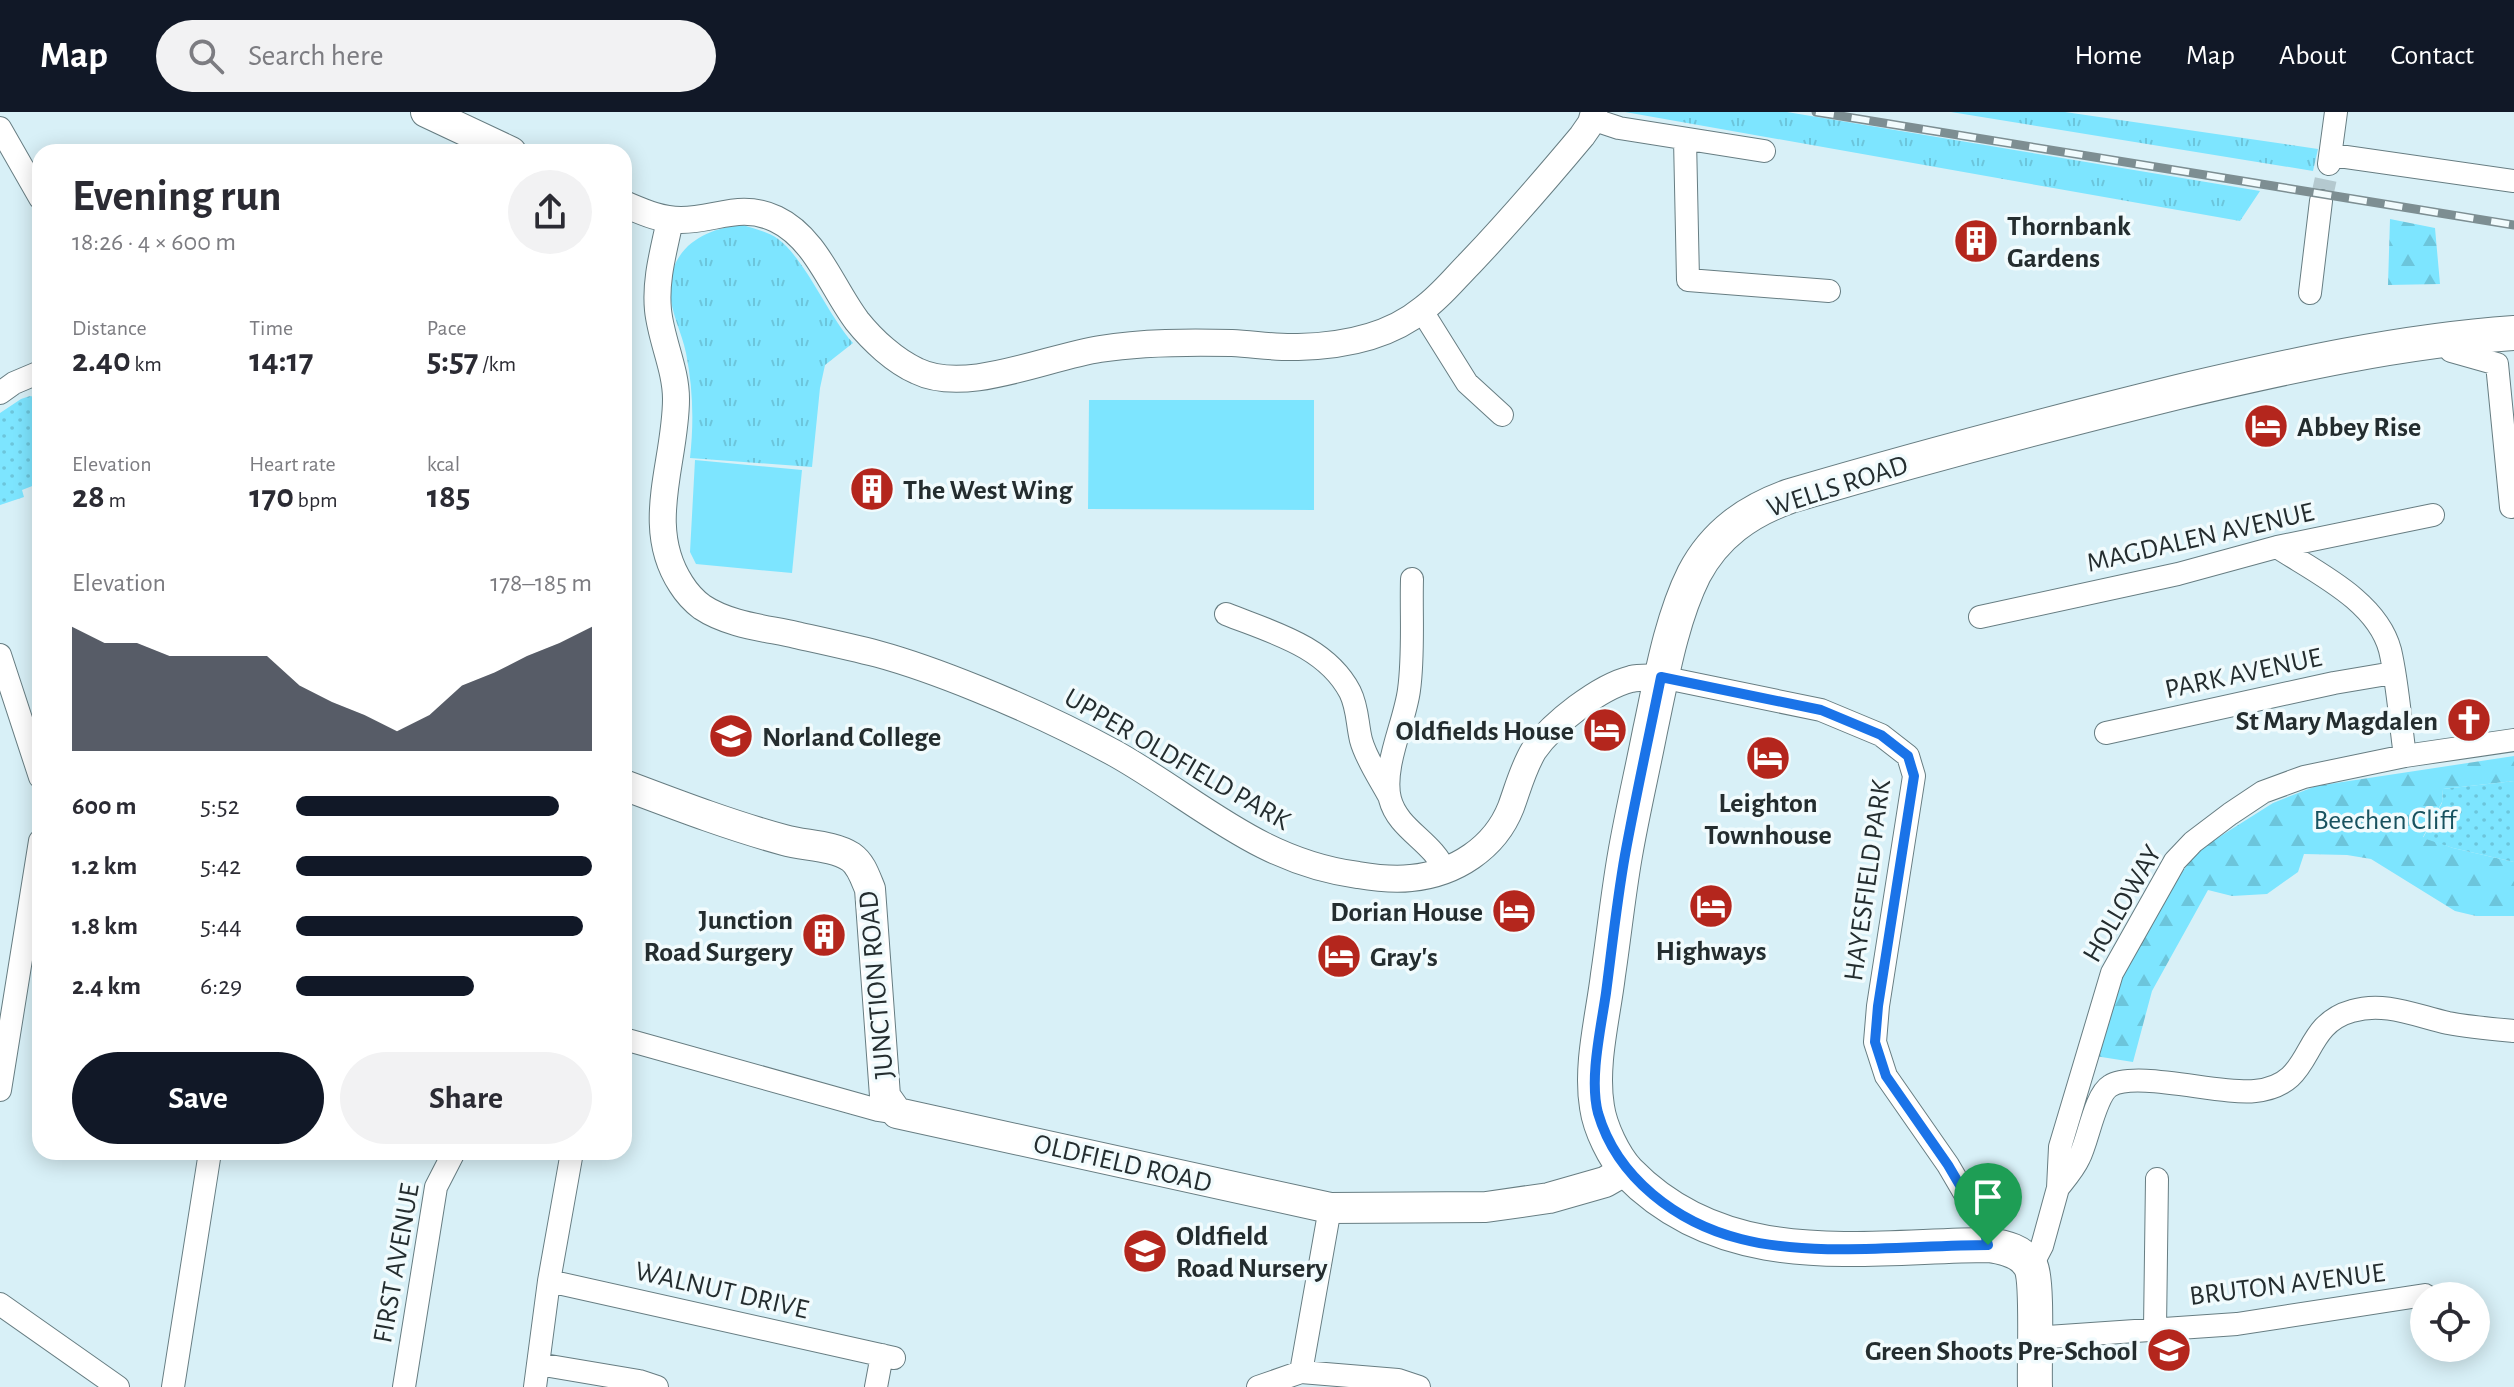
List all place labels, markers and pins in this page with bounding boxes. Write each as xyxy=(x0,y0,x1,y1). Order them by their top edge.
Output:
place label: Thornbank Gardens xyxy=(2007,213,2131,273)
building icon: Thornbank Gardens xyxy=(1952,217,2000,265)
hotel icon: Abbey Rise xyxy=(2242,402,2290,450)
place label: Abbey Rise xyxy=(2297,414,2421,442)
building icon: The West Wing xyxy=(848,465,896,513)
place label: The West Wing xyxy=(903,477,1074,505)
church icon: St Mary Magdalen xyxy=(2445,696,2493,744)
hotel icon: Oldfields House xyxy=(1581,706,1629,754)
place label: St Mary Magdalen xyxy=(2235,708,2438,736)
school or university icon: Norland College xyxy=(707,712,755,760)
place label: Oldfields House xyxy=(1396,718,1574,746)
place label: Norland College xyxy=(762,724,941,752)
hotel icon: Leighton Townhouse xyxy=(1744,734,1792,782)
place label: Leighton Townhouse xyxy=(1704,790,1832,850)
hotel icon: Highways xyxy=(1687,882,1735,930)
hotel icon: Dorian House xyxy=(1490,887,1538,935)
place label: Dorian House xyxy=(1330,899,1483,927)
place label: Junction Road Surgery xyxy=(644,907,793,967)
building icon: Junction Road Surgery xyxy=(800,911,848,959)
hotel icon: Gray's xyxy=(1315,932,1363,980)
place label: Highways xyxy=(1655,938,1767,966)
place label: Gray's xyxy=(1370,944,1438,972)
pin xyxy=(1954,1163,2022,1245)
place label: Oldfield Road Nursery xyxy=(1176,1223,1328,1283)
school or university icon: Oldfield Road Nursery xyxy=(1121,1227,1169,1275)
school or university icon: Green Shoots Pre-School xyxy=(2145,1326,2193,1374)
place label: Green Shoots Pre-School xyxy=(1865,1338,2138,1366)

